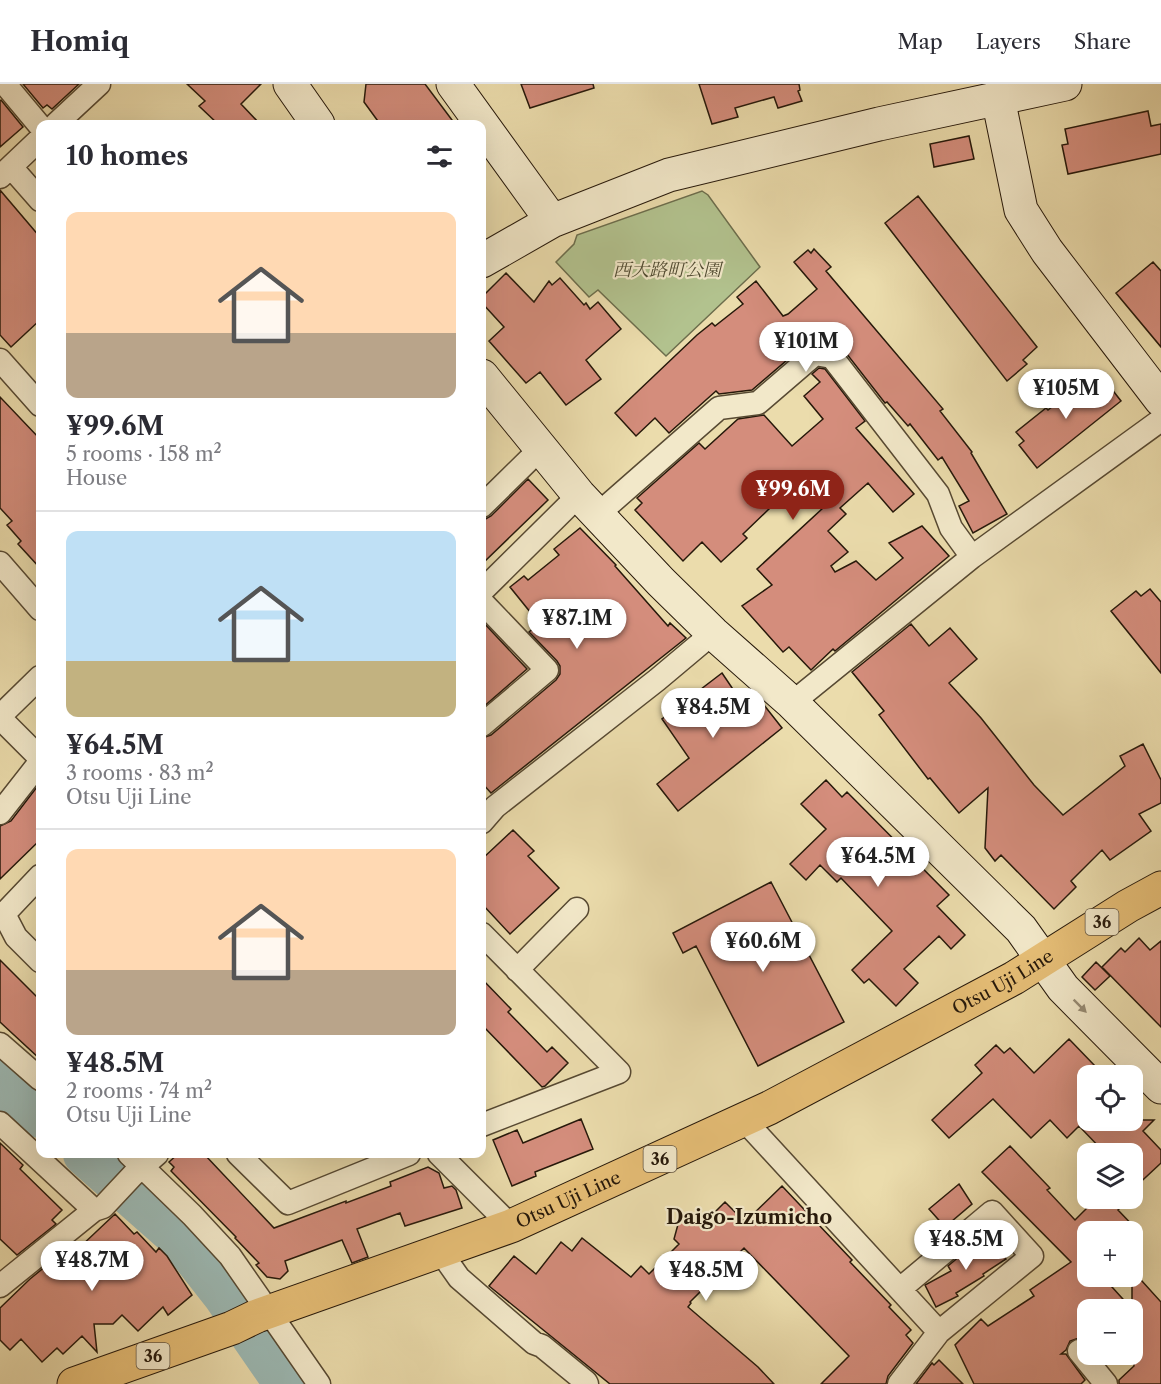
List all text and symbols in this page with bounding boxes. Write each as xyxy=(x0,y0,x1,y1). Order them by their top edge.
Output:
text: Homiq xyxy=(30,24,129,58)
text: Map xyxy=(898,29,943,54)
text: Layers xyxy=(976,29,1041,54)
text: Share xyxy=(1074,29,1131,54)
text: 10 homes xyxy=(66,140,188,172)
icon: filters xyxy=(423,140,456,173)
icon: home xyxy=(207,251,315,359)
park label: 西大路町公園 xyxy=(613,259,724,281)
pin: ¥101M xyxy=(764,322,848,373)
text: ¥101M xyxy=(773,329,839,353)
pin: ¥105M xyxy=(1024,369,1108,420)
text: ¥105M xyxy=(1032,376,1100,400)
text: ¥99.6M xyxy=(66,410,164,442)
text: 5 rooms · 158 m² xyxy=(66,442,222,466)
text: House xyxy=(66,466,127,490)
pin: ¥99.6M xyxy=(744,470,842,521)
text: ¥99.6M xyxy=(755,477,831,501)
icon: home xyxy=(207,570,315,678)
pin: ¥87.1M xyxy=(528,599,626,650)
text: ¥87.1M xyxy=(541,606,613,630)
pin: ¥84.5M xyxy=(664,688,762,739)
text: ¥84.5M xyxy=(675,695,751,719)
text: ¥64.5M xyxy=(66,729,164,761)
text: 3 rooms · 83 m² xyxy=(66,761,214,785)
text: Otsu Uji Line xyxy=(66,785,191,809)
pin: ¥64.5M xyxy=(829,837,927,888)
text: ¥64.5M xyxy=(840,844,916,868)
icon: home xyxy=(207,888,315,996)
road number: 36 xyxy=(1086,909,1118,935)
pin: ¥60.6M xyxy=(714,922,812,973)
text: ¥60.6M xyxy=(725,929,801,953)
street label: Otsu Uji Line xyxy=(948,945,1058,1020)
one-way arrow xyxy=(1073,998,1087,1013)
text: ¥48.5M xyxy=(66,1047,164,1079)
map controls xyxy=(1077,1065,1143,1365)
button: locate xyxy=(1077,1065,1143,1131)
text: 2 rooms · 74 m² xyxy=(66,1079,212,1103)
text: Otsu Uji Line xyxy=(66,1103,191,1127)
button: layers xyxy=(1077,1143,1143,1209)
road number: 36 xyxy=(644,1146,676,1172)
street label: Otsu Uji Line xyxy=(513,1166,624,1233)
district label: Daigo-Izumicho xyxy=(666,1205,832,1229)
pin: ¥48.5M xyxy=(917,1220,1015,1271)
button: + xyxy=(1077,1221,1143,1287)
text: ¥48.5M xyxy=(928,1227,1004,1251)
pin: ¥48.7M xyxy=(43,1241,141,1292)
text: ¥48.7M xyxy=(55,1248,129,1272)
pin: ¥48.5M xyxy=(657,1251,755,1302)
text: ¥48.5M xyxy=(668,1258,744,1282)
button: − xyxy=(1077,1299,1143,1365)
road number: 36 xyxy=(136,1343,170,1369)

